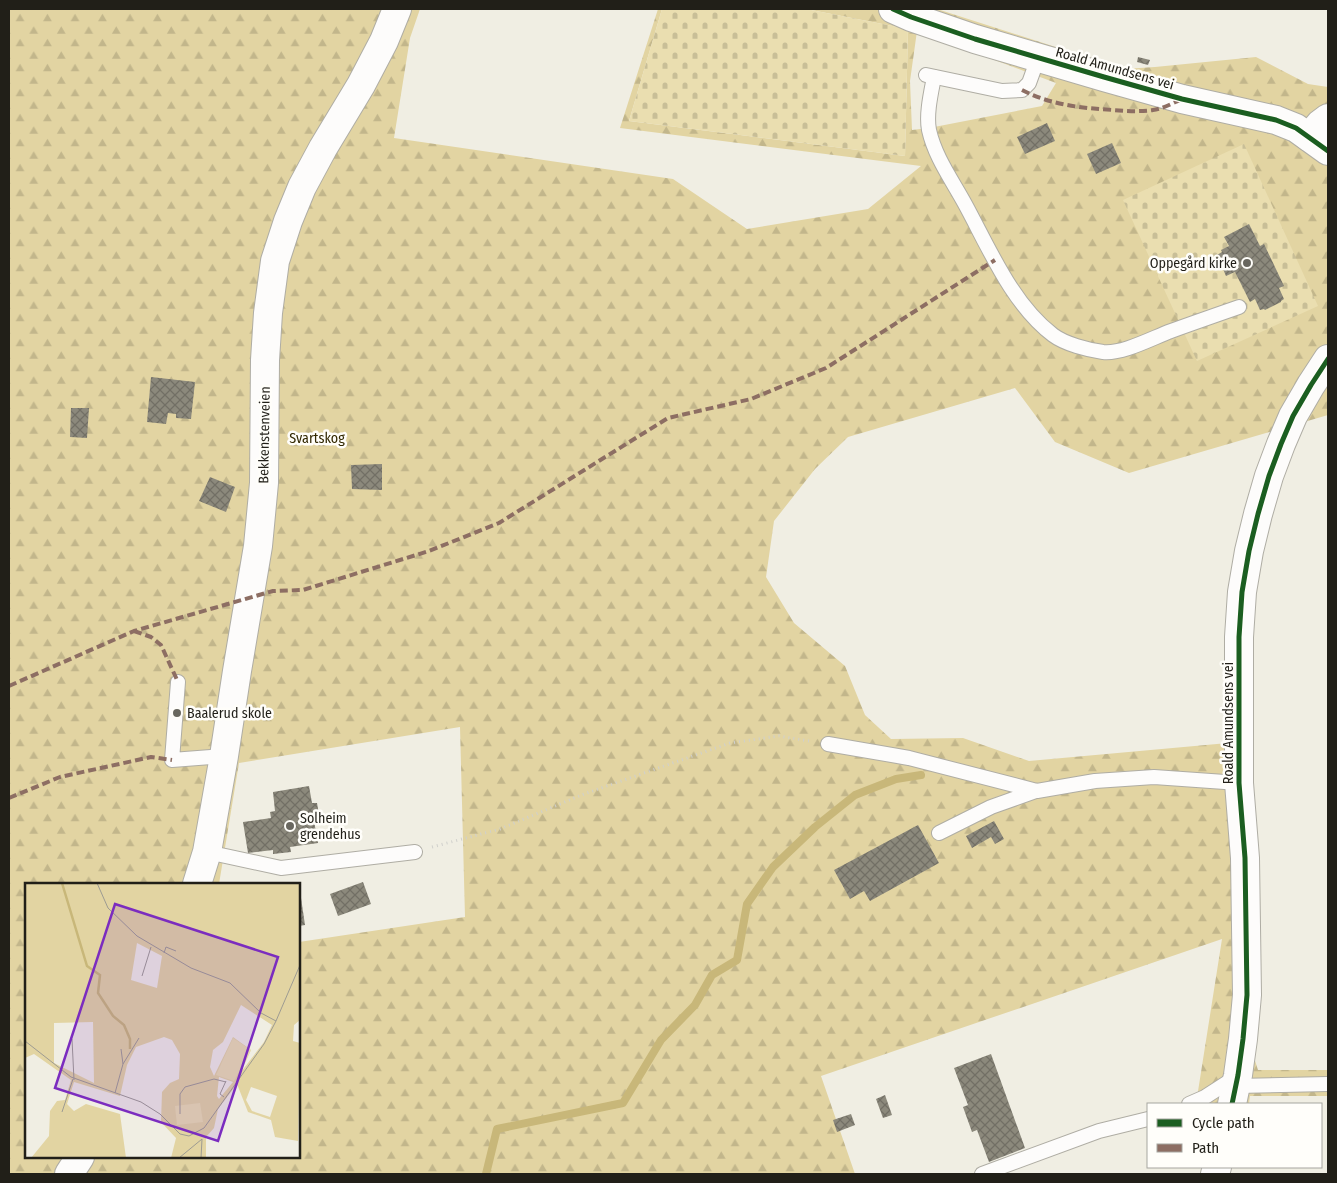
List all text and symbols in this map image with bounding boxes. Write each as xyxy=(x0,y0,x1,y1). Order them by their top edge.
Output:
street label: Roald Amundsens vei xyxy=(1054,43,1176,94)
place label: Oppegård kirke xyxy=(1150,255,1237,272)
marker: Oppegård kirke xyxy=(1241,257,1253,269)
street label: Bekkenstenveien xyxy=(255,386,274,484)
park label: Svartskog xyxy=(289,430,345,447)
street label: Roald Amundsens vei xyxy=(1220,662,1237,784)
place label: Baalerud skole xyxy=(187,705,272,722)
marker: Baalerud skole xyxy=(171,707,183,719)
place label: Solheim grendehus xyxy=(300,810,360,843)
marker: Solheim grendehus xyxy=(284,820,296,832)
inset map xyxy=(25,883,300,1158)
legend xyxy=(1147,1103,1322,1168)
text: Cycle path xyxy=(1192,1114,1255,1132)
text: Path xyxy=(1192,1139,1219,1157)

